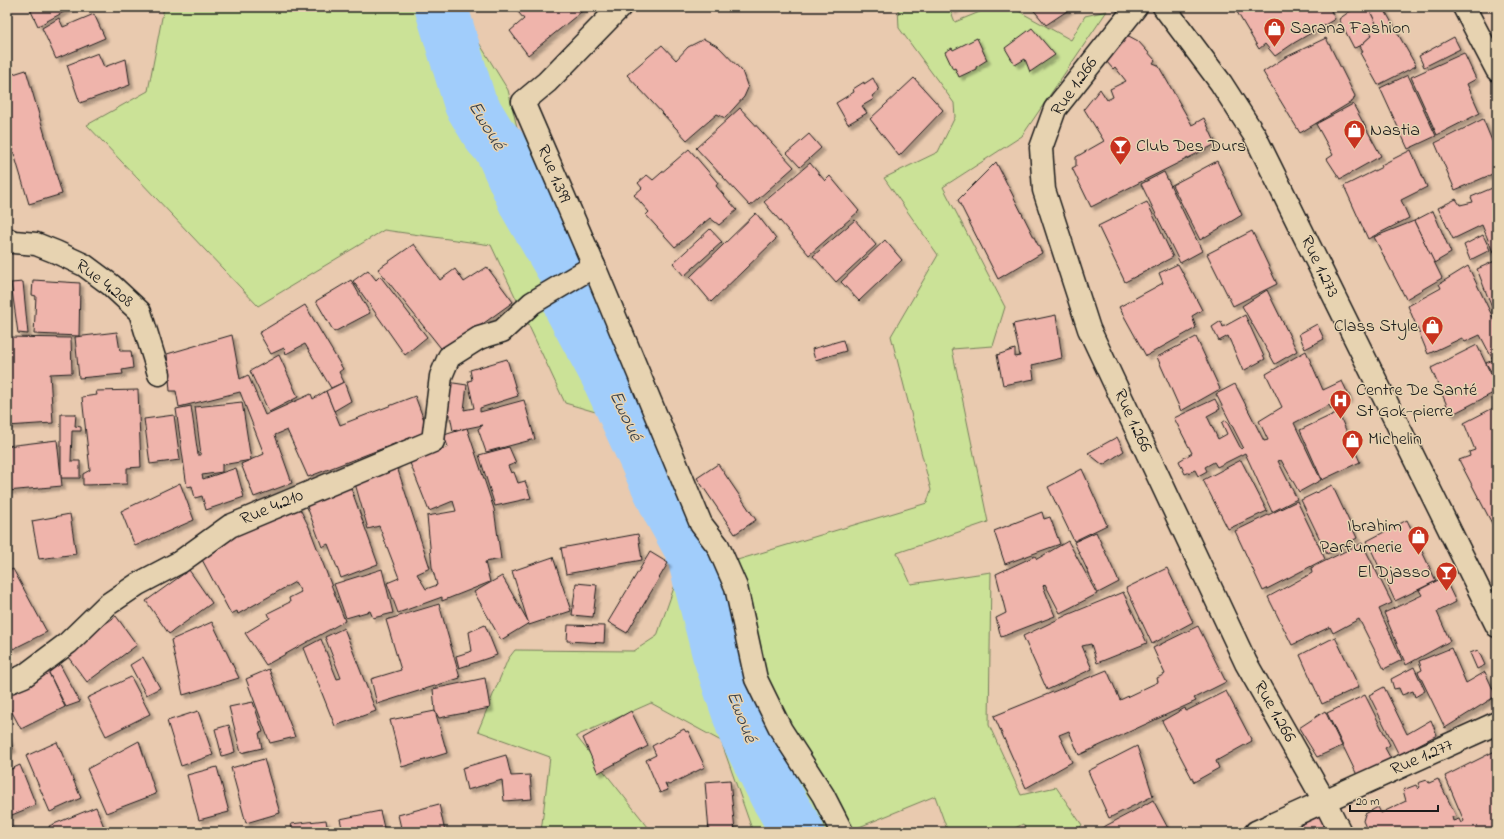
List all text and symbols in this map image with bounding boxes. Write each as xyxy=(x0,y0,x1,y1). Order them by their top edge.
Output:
shop icon: Sarana Fashion xyxy=(1262,16,1288,49)
place label: Sarana Fashion xyxy=(1290,16,1410,42)
street label: Rue 1.266 xyxy=(1045,52,1105,122)
water label: Ewoué xyxy=(461,96,512,157)
shop icon: Nastia xyxy=(1341,118,1367,151)
place label: Nastia xyxy=(1370,118,1420,144)
bar icon: Club Des Durs xyxy=(1107,134,1133,167)
place label: Club Des Durs xyxy=(1136,134,1246,160)
street label: Rue 1.399 xyxy=(529,141,577,207)
street label: Rue 1.273 xyxy=(1293,232,1345,302)
street label: Rue 4.208 xyxy=(69,253,139,315)
place label: Class Style xyxy=(1334,314,1419,340)
shop icon: Class Style xyxy=(1420,314,1446,347)
place label: Centre De Santé St Gok-pierre xyxy=(1356,378,1478,425)
street label: Rue 1.266 xyxy=(1106,385,1158,457)
water label: Ewoué xyxy=(602,386,649,447)
hospital icon: Centre De Santé St Gok-pierre xyxy=(1327,388,1353,421)
shop icon: Michelin xyxy=(1339,427,1365,460)
place label: Michelin xyxy=(1368,427,1422,453)
street label: Rue 4.210 xyxy=(236,483,308,533)
place label: Ibrahim Parfumerie xyxy=(1320,514,1403,561)
shop icon: Ibrahim Parfumerie xyxy=(1405,524,1431,557)
place label: El Djasso xyxy=(1357,560,1430,586)
bar icon: El Djasso xyxy=(1433,560,1459,593)
street label: Rue 1.266 xyxy=(1246,677,1302,748)
water label: Ewoué xyxy=(719,687,764,748)
street label: Rue 1.277 xyxy=(1387,732,1458,783)
scale bar xyxy=(1350,787,1438,813)
text: 20 m xyxy=(1356,793,1379,811)

